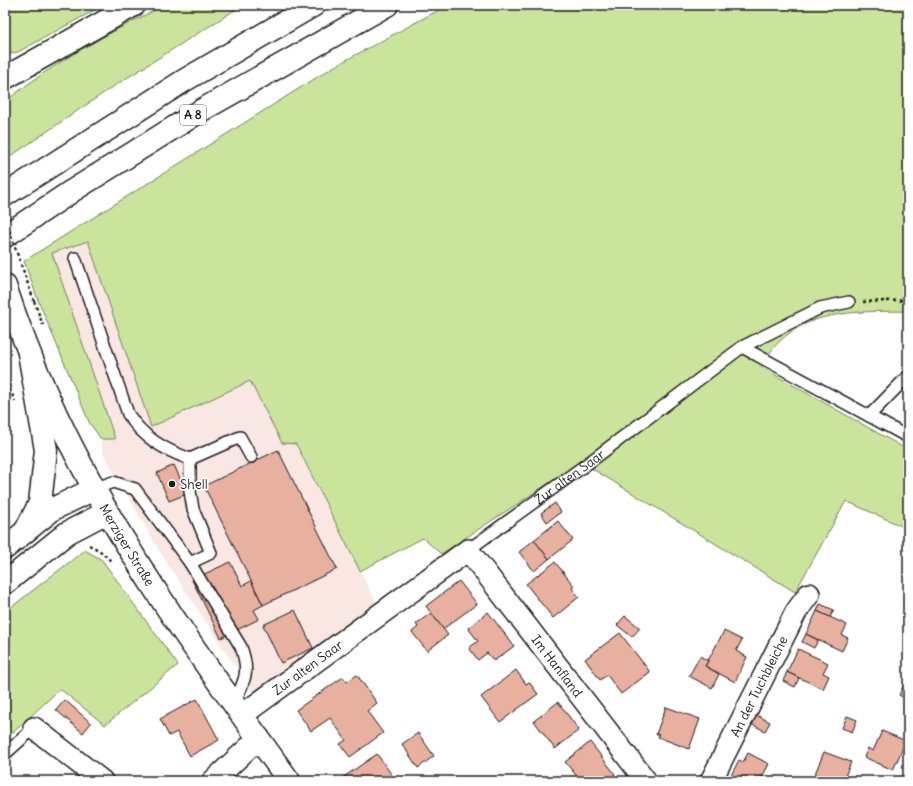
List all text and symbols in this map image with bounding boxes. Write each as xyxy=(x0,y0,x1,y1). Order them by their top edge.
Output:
road number: A 8 xyxy=(180,105,206,125)
street label: Zur alten Saar xyxy=(531,445,609,508)
place label: Shell xyxy=(180,476,208,493)
marker: Shell xyxy=(167,479,177,489)
street label: Merziger Straße xyxy=(96,501,158,589)
street label: Im Hanfland xyxy=(527,632,586,701)
street label: An der Tuchbleiche xyxy=(727,633,792,740)
street label: Zur alten Saar xyxy=(269,636,347,699)

